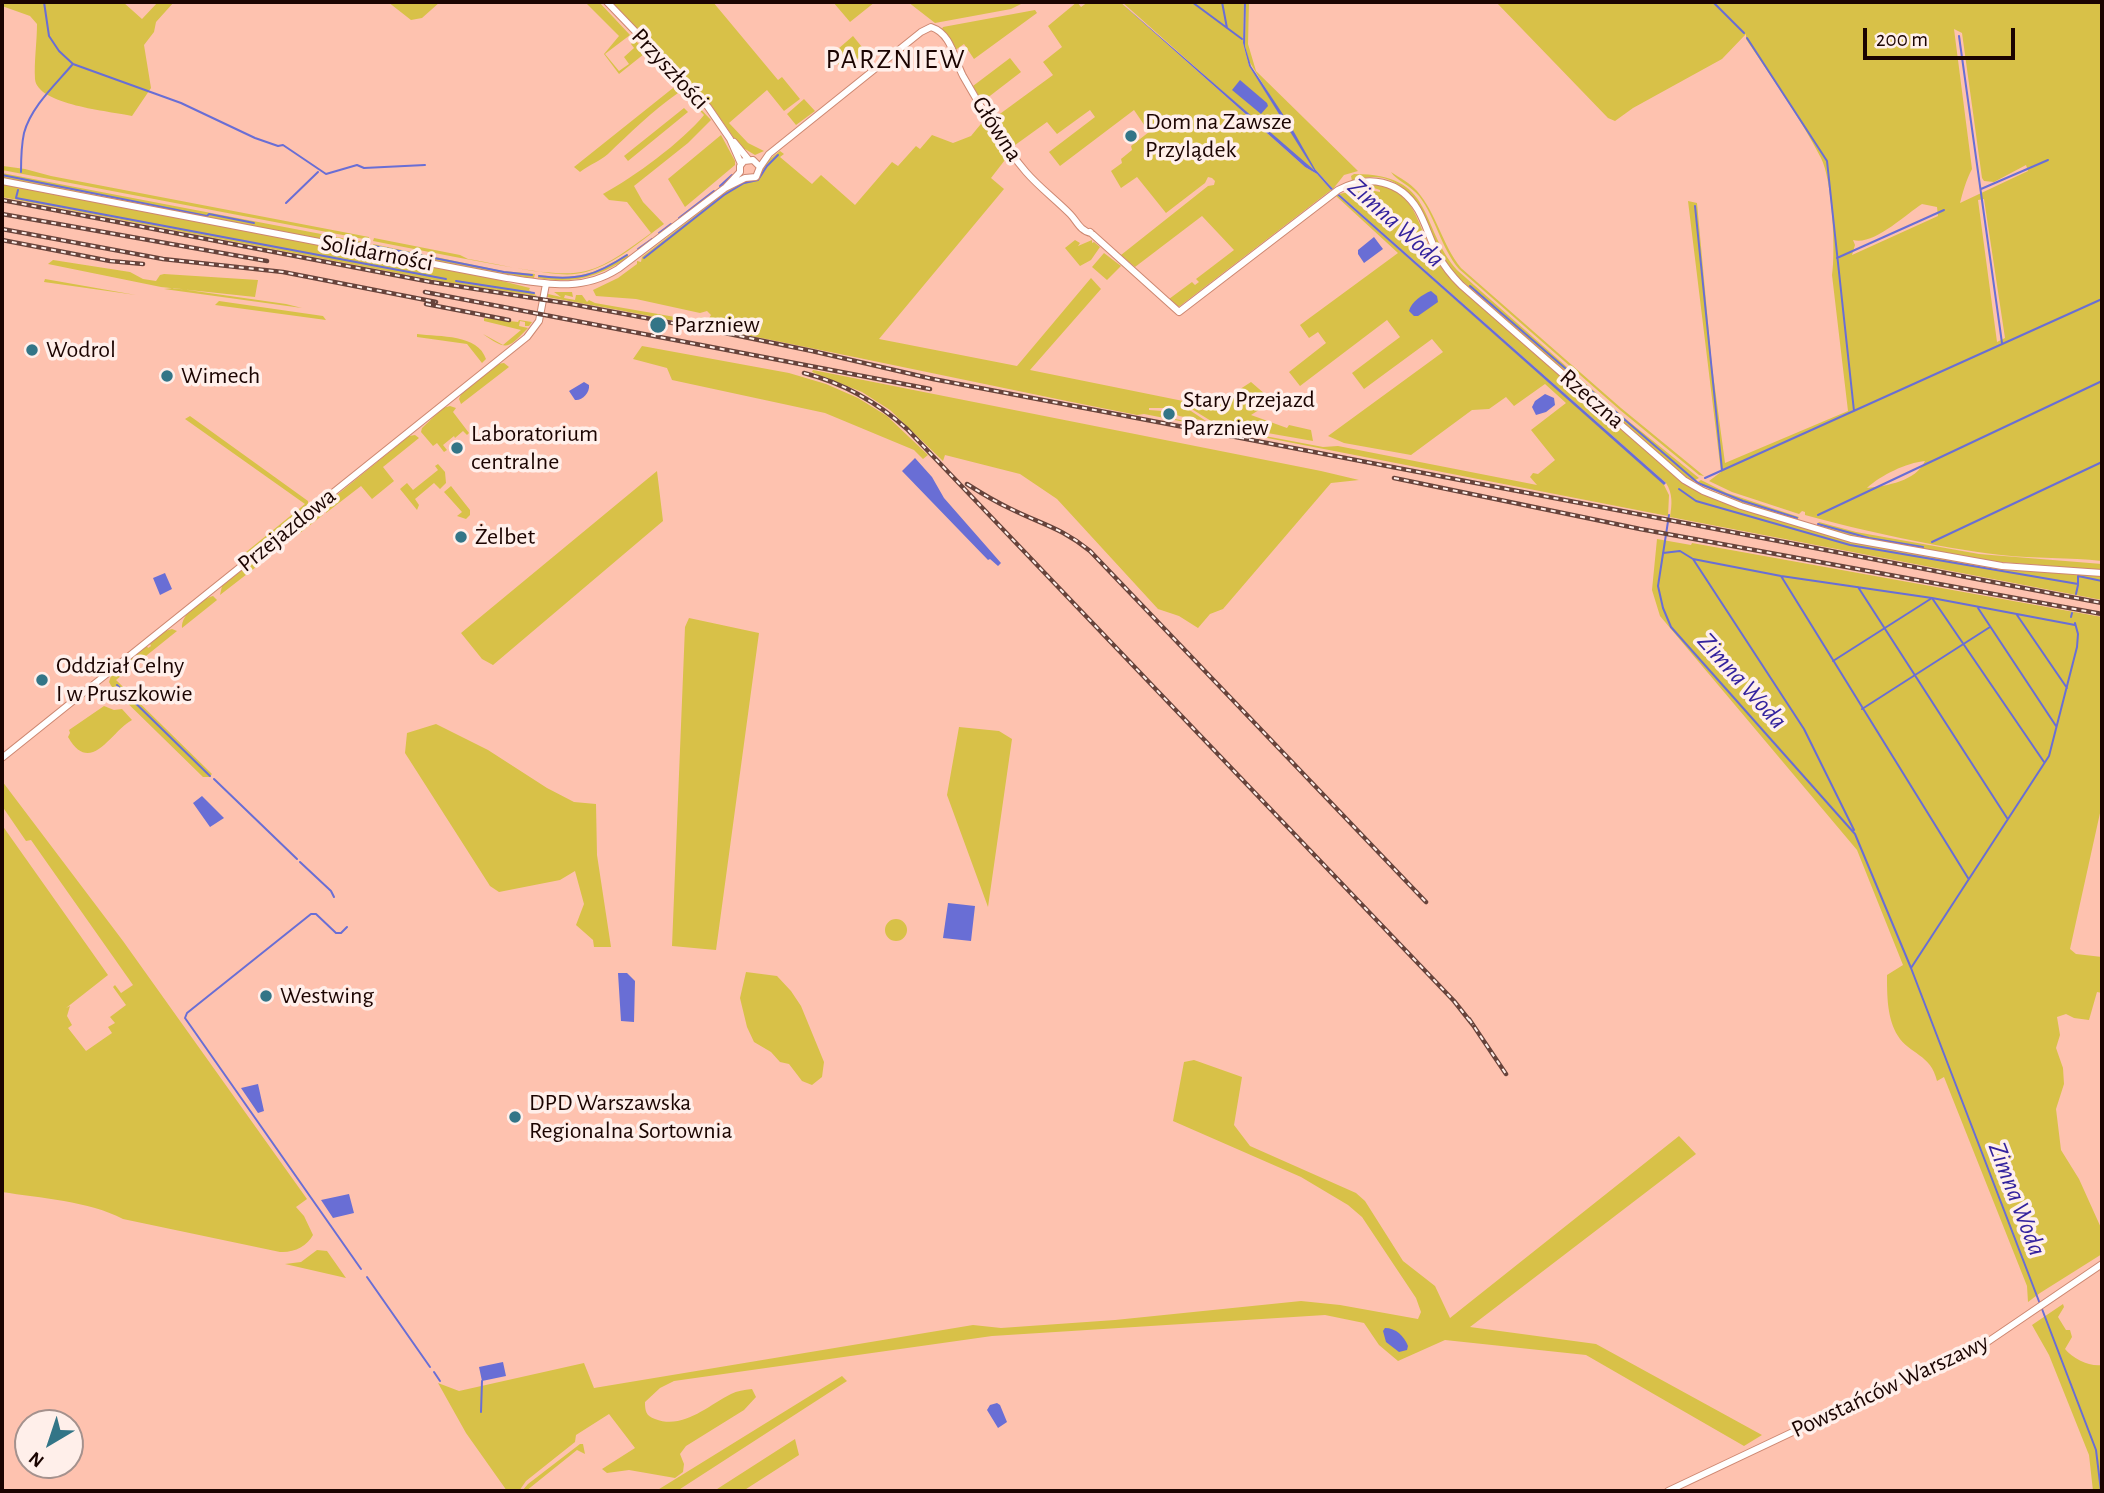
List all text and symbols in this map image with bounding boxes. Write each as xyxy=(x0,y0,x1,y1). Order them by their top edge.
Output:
scale bar xyxy=(1866,14,2018,58)
street label: Przyszłości xyxy=(625,22,715,116)
text: 200 m xyxy=(1876,29,1928,50)
district label: PARZNIEW xyxy=(827,43,965,77)
street label: Główna xyxy=(965,91,1029,167)
place label: Dom na Zawsze Przylądek xyxy=(1145,108,1292,164)
marker: Dom na Zawsze Przylądek xyxy=(1123,128,1139,144)
water label: Zimna Woda xyxy=(1341,172,1451,274)
street label: Solidarności xyxy=(319,228,435,278)
place label: Parzniew xyxy=(674,311,760,339)
marker: Parzniew xyxy=(648,315,668,335)
place label: Wodrol xyxy=(46,336,116,364)
marker: Wodrol xyxy=(24,342,40,358)
place label: Wimech xyxy=(181,362,260,390)
street label: Rzeczna xyxy=(1554,363,1630,435)
marker: Wimech xyxy=(159,368,175,384)
place label: Stary Przejazd Parzniew xyxy=(1183,386,1315,442)
marker: Stary Przejazd Parzniew xyxy=(1161,406,1177,422)
place label: Laboratorium centralne xyxy=(471,420,598,476)
marker: Laboratorium centralne xyxy=(449,440,465,456)
street label: Przejazdowa xyxy=(232,482,342,578)
place label: Żelbet xyxy=(475,523,535,551)
marker: Żelbet xyxy=(453,529,469,545)
water label: Zimna Woda xyxy=(1691,626,1793,736)
place label: Oddział Celny I w Pruszkowie xyxy=(56,652,192,708)
marker: Oddział Celny I w Pruszkowie xyxy=(34,672,50,688)
place label: Westwing xyxy=(280,982,374,1010)
marker: Westwing xyxy=(258,988,274,1004)
place label: DPD Warszawska Regionalna Sortownia xyxy=(529,1089,733,1145)
marker: DPD Warszawska Regionalna Sortownia xyxy=(507,1109,523,1125)
water label: Zimna Woda xyxy=(1981,1138,2053,1260)
street label: Powstańców Warszawy xyxy=(1787,1328,1993,1444)
north arrow xyxy=(14,1409,84,1479)
text: N xyxy=(26,1448,48,1471)

